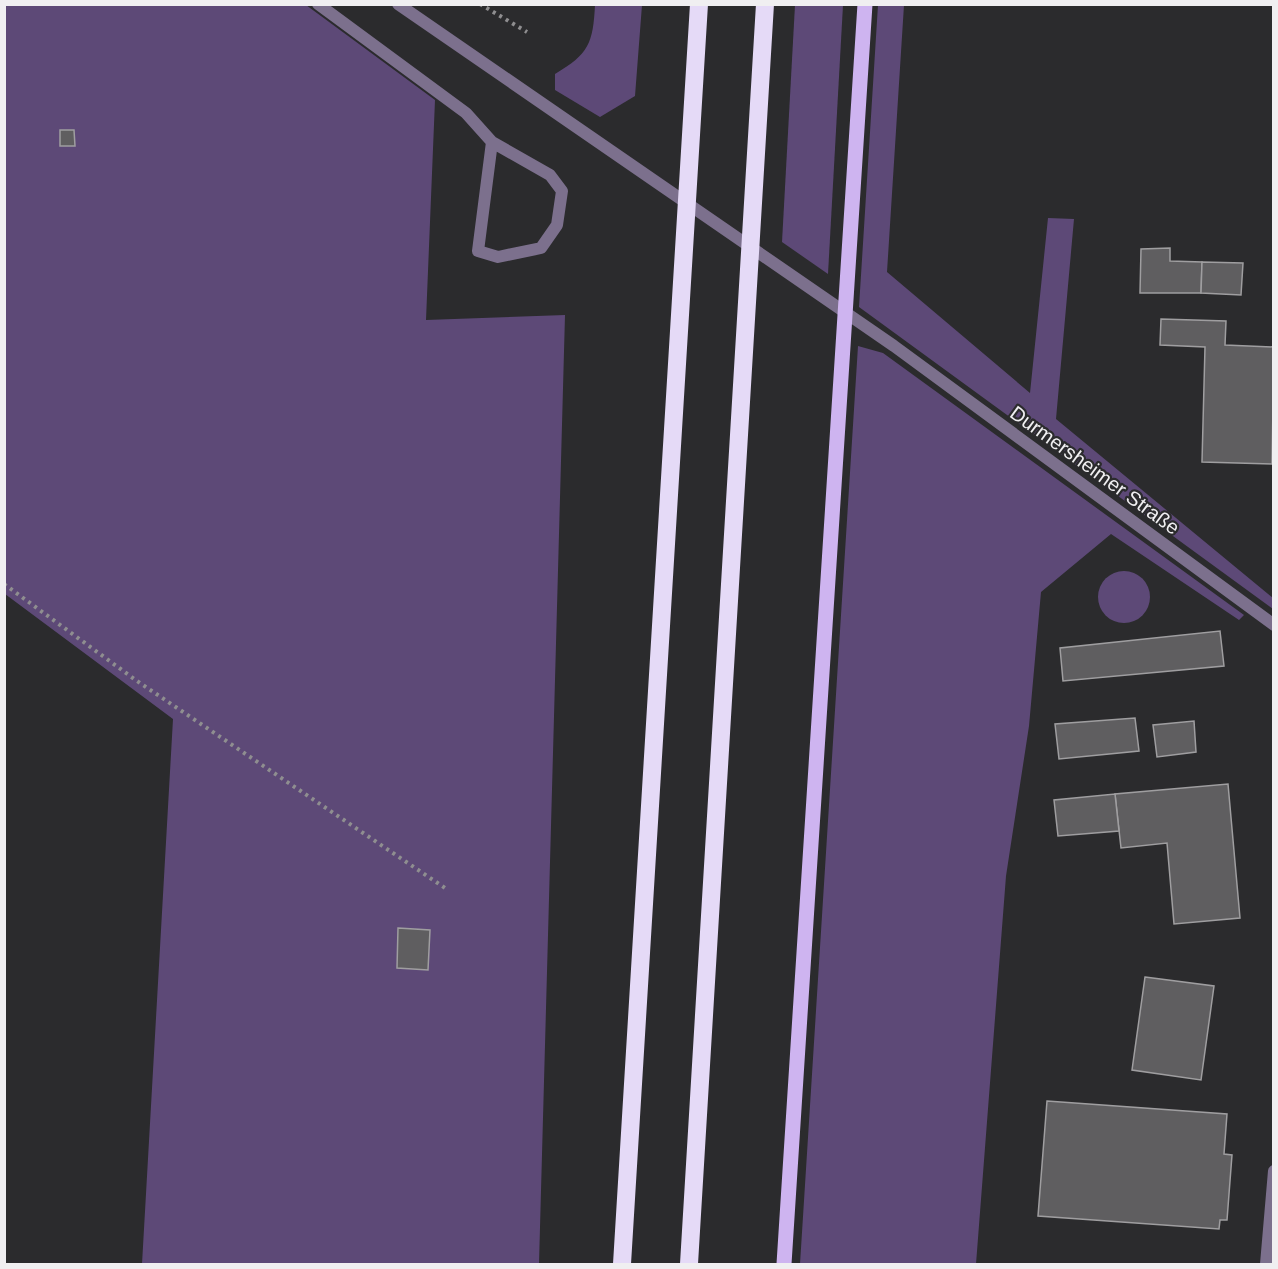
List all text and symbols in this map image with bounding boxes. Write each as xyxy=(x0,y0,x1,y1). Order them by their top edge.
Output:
street label: Durmersheimer Straße xyxy=(1006,401,1184,539)

